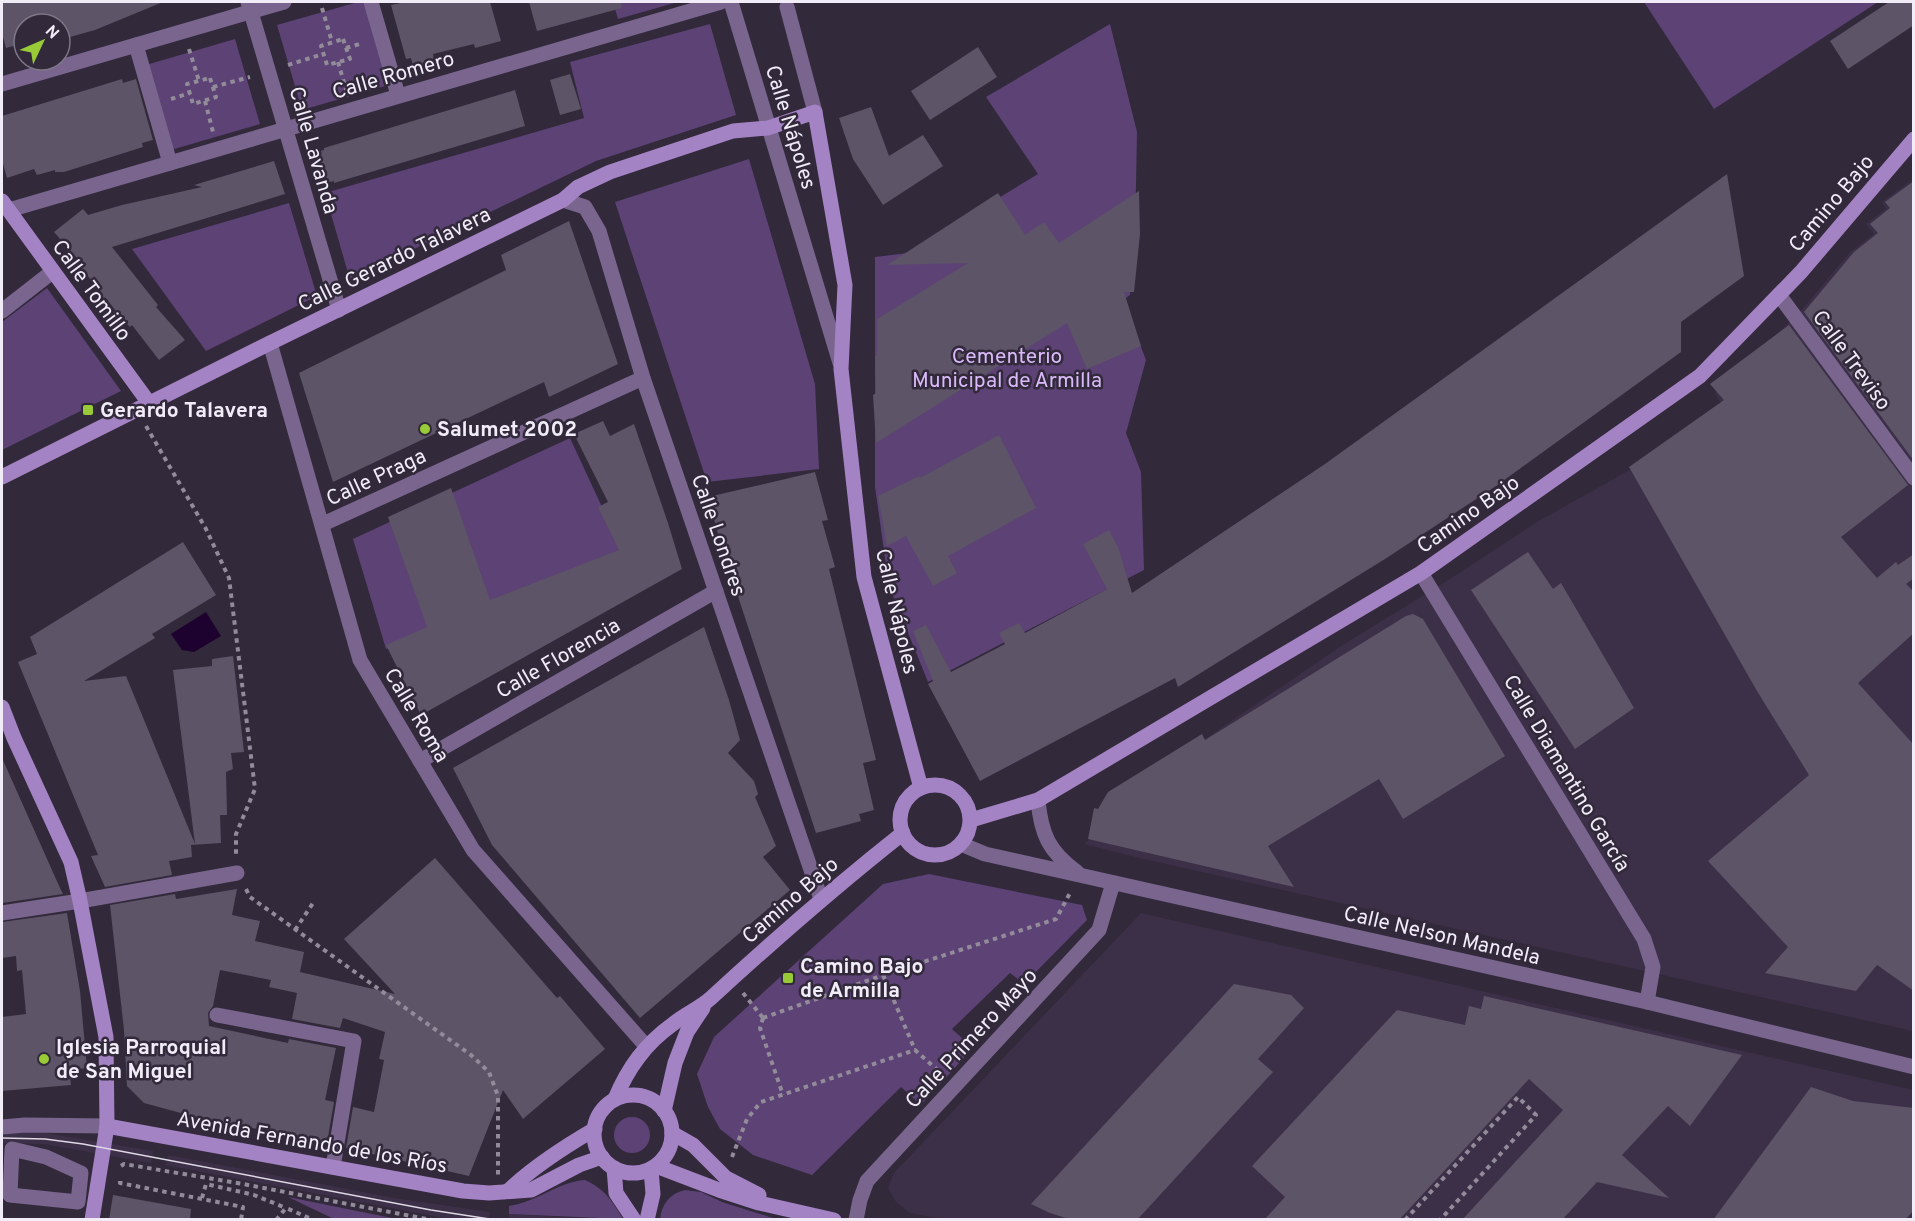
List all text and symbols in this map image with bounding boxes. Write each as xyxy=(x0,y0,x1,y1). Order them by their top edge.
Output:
north arrow xyxy=(12,12,72,72)
text: N xyxy=(40,22,63,44)
street label: Calle Romero xyxy=(329,46,458,107)
street label: Calle Nápoles xyxy=(758,62,821,193)
street label: Calle Lavanda xyxy=(281,84,344,217)
street label: Camino Bajo xyxy=(1783,150,1881,258)
street label: Calle Gerardo Talavera xyxy=(294,202,496,319)
street label: Calle Tomillo xyxy=(45,235,137,347)
street label: Calle Treviso xyxy=(1805,305,1896,416)
park label: Cementerio Municipal de Armilla xyxy=(912,344,1102,395)
place label: Gerardo Talavera xyxy=(100,398,268,425)
marker: Gerardo Talavera xyxy=(81,403,95,417)
place label: Salumet 2002 xyxy=(437,417,577,444)
marker: Salumet 2002 xyxy=(418,422,432,436)
street label: Calle Praga xyxy=(322,443,431,513)
street label: Camino Bajo xyxy=(1412,470,1526,561)
street label: Calle Londres xyxy=(684,471,751,600)
street label: Calle Nápoles xyxy=(868,546,923,677)
street label: Calle Florencia xyxy=(492,613,626,706)
street label: Calle Roma xyxy=(377,663,455,768)
street label: Calle Diamantino García xyxy=(1496,670,1635,877)
street label: Camino Bajo xyxy=(737,852,845,951)
street label: Calle Nelson Mandela xyxy=(1341,901,1543,972)
place label: Camino Bajo de Armilla xyxy=(800,954,923,1005)
street label: Calle Primero Mayo xyxy=(900,963,1044,1115)
marker: Camino Bajo de Armilla xyxy=(781,971,795,985)
place label: Iglesia Parroquial de San Miguel xyxy=(56,1035,227,1086)
marker: Iglesia Parroquial de San Miguel xyxy=(37,1052,51,1066)
street label: Avenida Fernando de los Ríos xyxy=(174,1106,449,1181)

